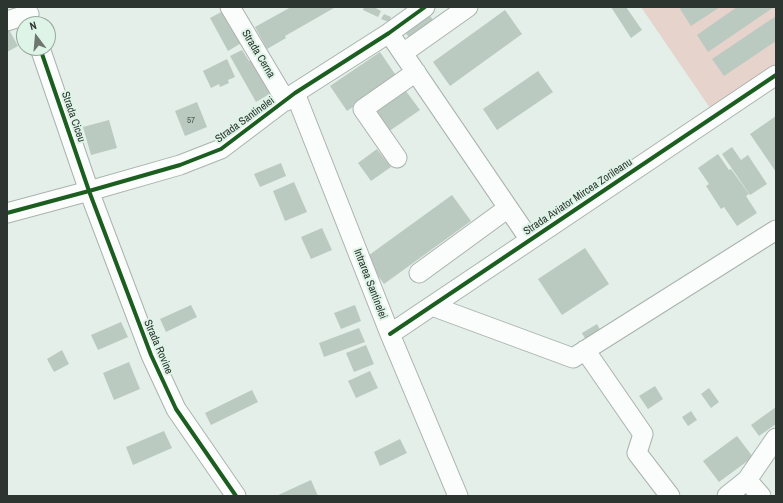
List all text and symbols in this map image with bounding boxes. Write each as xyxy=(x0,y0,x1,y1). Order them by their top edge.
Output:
north arrow xyxy=(16,16,56,56)
text: N xyxy=(28,18,38,33)
street label: Strada Cerna xyxy=(239,28,277,80)
street label: Strada Ciceu xyxy=(58,90,88,144)
street label: Strada Santinelei xyxy=(213,94,277,146)
house number: 57 xyxy=(187,116,195,126)
street label: Strada Aviator Mircea Zorileanu xyxy=(521,156,635,238)
street label: Intrarea Santinelei xyxy=(351,247,389,321)
street label: Strada Rovine xyxy=(141,318,175,376)

